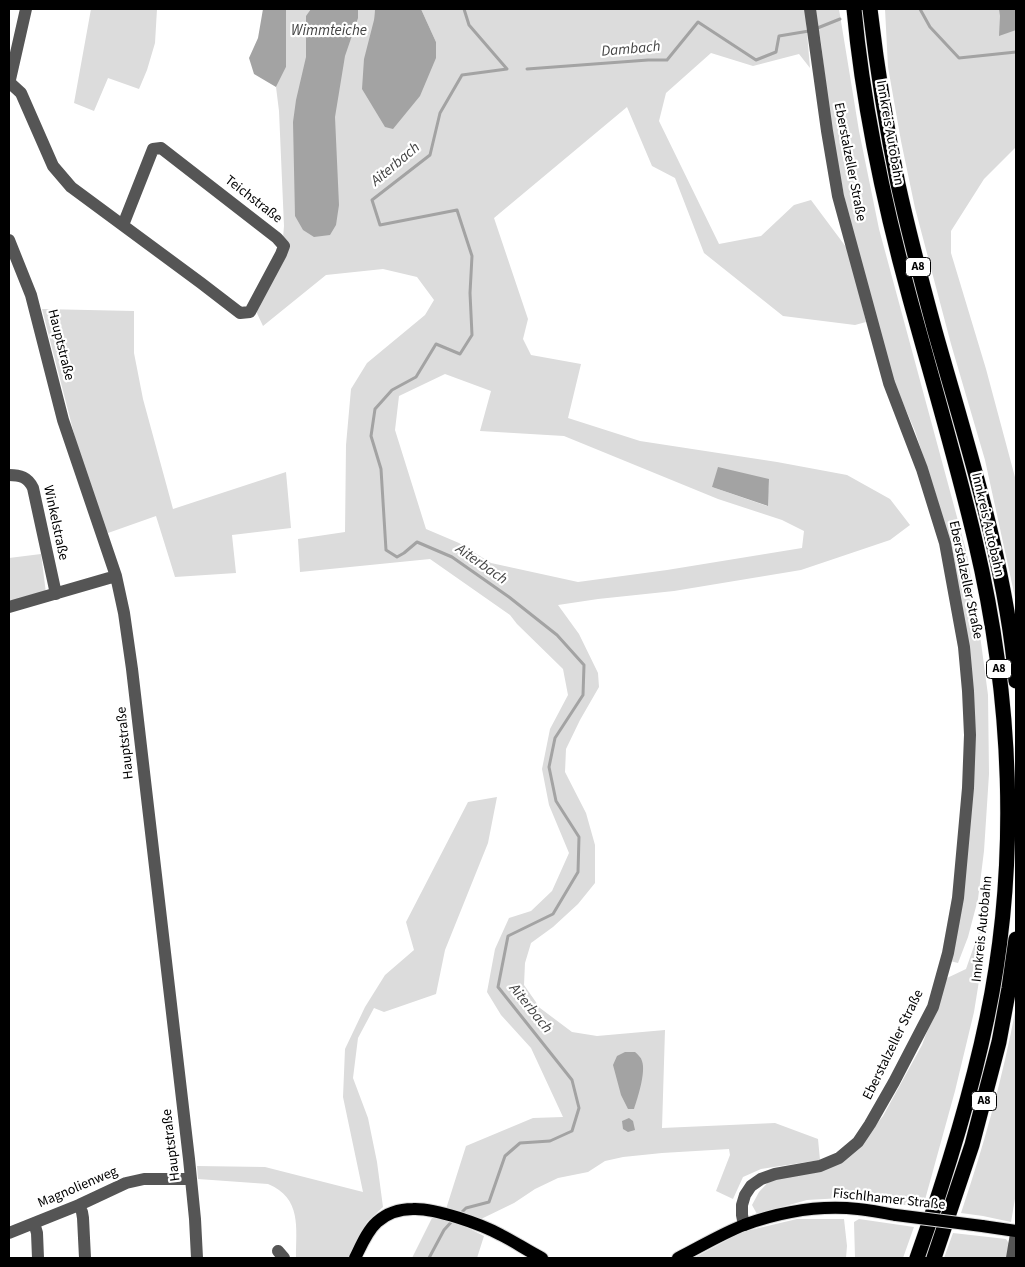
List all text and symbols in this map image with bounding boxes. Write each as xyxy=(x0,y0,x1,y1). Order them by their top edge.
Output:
water label: Wimmteiche xyxy=(291,23,367,41)
water label: Dambach xyxy=(601,38,661,62)
street label: Innkreis Autobahn xyxy=(871,79,907,187)
street label: Eberstalzeller Straße xyxy=(829,101,869,223)
water label: Aiterbach xyxy=(368,139,424,191)
street label: Teichstraße xyxy=(221,172,285,228)
road number: A8 xyxy=(906,258,930,276)
street label: Hauptstraße xyxy=(43,308,77,382)
street label: Innkreis Autobahn xyxy=(967,471,1007,579)
street label: Winkelstraße xyxy=(39,484,71,562)
street label: Eberstalzeller Straße xyxy=(944,519,986,641)
water label: Aiterbach xyxy=(452,541,510,589)
road number: A8 xyxy=(986,660,1012,679)
street label: Hauptstraße xyxy=(114,706,138,780)
street label: Innkreis Autobahn xyxy=(969,875,997,983)
water label: Aiterbach xyxy=(505,981,555,1037)
street label: Eberstalzeller Straße xyxy=(860,987,928,1103)
road number: A8 xyxy=(972,1092,996,1110)
street label: Hauptstraße xyxy=(159,1108,185,1182)
street label: Magnolienweg xyxy=(36,1164,120,1212)
street label: Fischlhamer Straße xyxy=(832,1186,946,1214)

